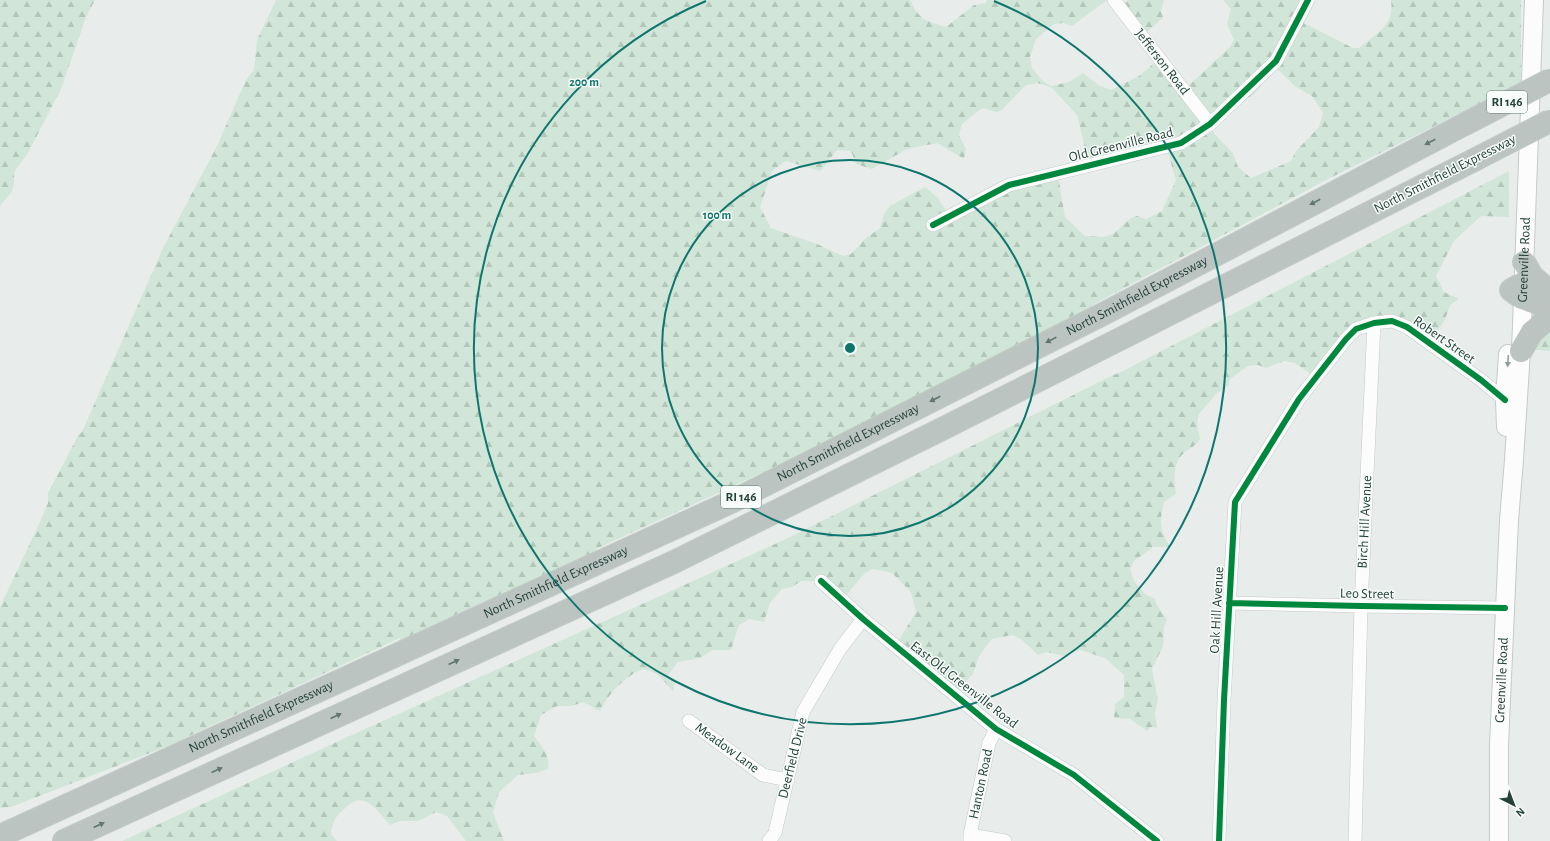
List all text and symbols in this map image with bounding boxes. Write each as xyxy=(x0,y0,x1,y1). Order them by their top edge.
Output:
street label: Jefferson Road xyxy=(1132,27,1192,97)
text: 200 m xyxy=(569,76,599,88)
road number: RI 146 xyxy=(1487,91,1527,113)
street label: Old Greenville Road xyxy=(1067,125,1175,165)
street label: North Smithfield Expressway xyxy=(1372,132,1518,216)
one-way arrow xyxy=(1424,139,1436,145)
one-way arrow xyxy=(1309,199,1321,206)
text: 100 m xyxy=(703,209,731,221)
street label: Greenville Road xyxy=(1516,217,1533,303)
street label: North Smithfield Expressway xyxy=(1064,253,1210,338)
street label: Robert Street xyxy=(1410,314,1478,367)
one-way arrow xyxy=(1045,337,1057,344)
centre of rings xyxy=(843,341,857,355)
one-way arrow xyxy=(1504,355,1511,367)
one-way arrow xyxy=(929,396,941,403)
street label: North Smithfield Expressway xyxy=(775,401,922,485)
street label: Birch Hill Avenue xyxy=(1356,475,1374,569)
road number: RI 146 xyxy=(721,486,761,508)
street label: North Smithfield Expressway xyxy=(481,543,630,621)
street label: Oak Hill Avenue xyxy=(1208,566,1226,654)
street label: Leo Street xyxy=(1340,587,1395,601)
street label: Greenville Road xyxy=(1493,637,1511,723)
street label: East Old Greenville Road xyxy=(908,639,1020,731)
one-way arrow xyxy=(448,659,459,665)
street label: North Smithfield Expressway xyxy=(187,678,336,756)
one-way arrow xyxy=(330,713,341,719)
street label: Deerfield Drive xyxy=(776,716,810,800)
street label: Meadow Lane xyxy=(692,720,762,776)
street label: Hanton Road xyxy=(967,748,995,820)
one-way arrow xyxy=(212,767,223,773)
north arrow xyxy=(1494,785,1534,825)
text: N xyxy=(1514,805,1527,819)
one-way arrow xyxy=(94,822,105,828)

